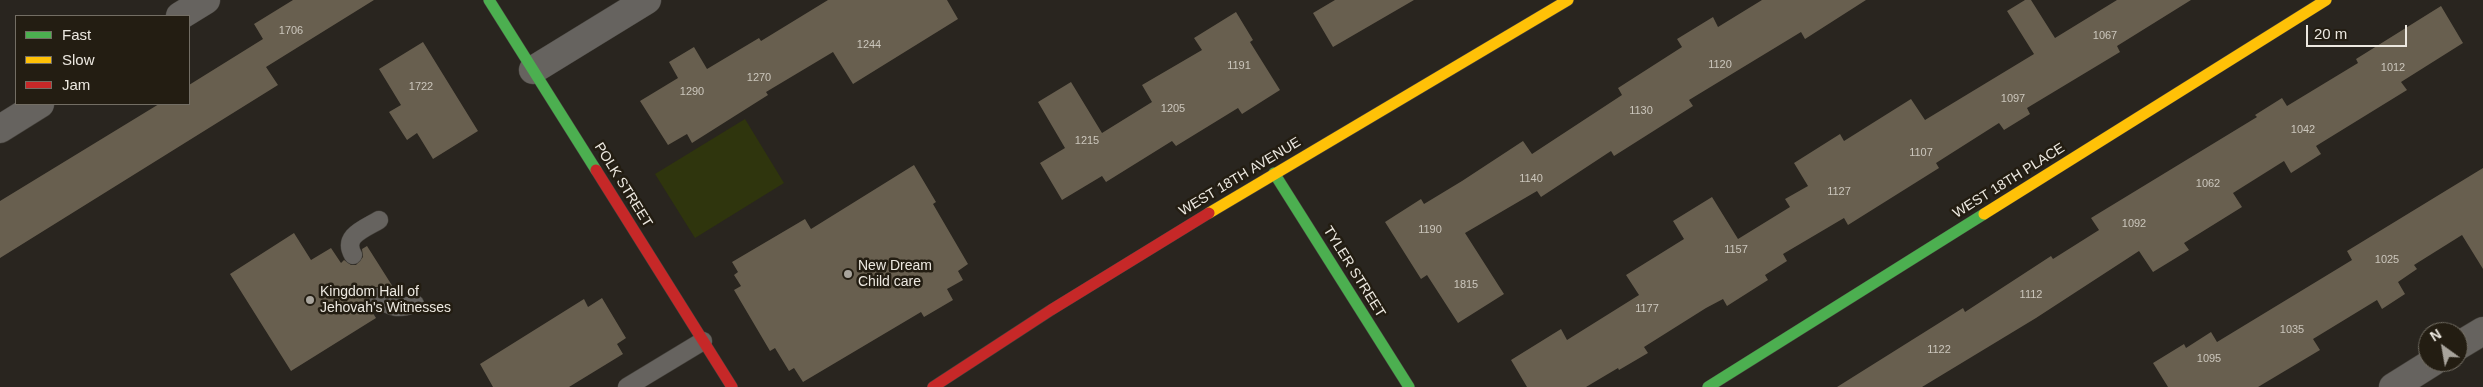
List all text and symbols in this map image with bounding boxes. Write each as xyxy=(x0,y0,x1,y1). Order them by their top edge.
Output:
legend xyxy=(15,15,190,105)
scale bar xyxy=(2308,15,2409,47)
house number: 1706 xyxy=(279,24,303,38)
text: 20 m xyxy=(2314,25,2347,42)
text: Fast xyxy=(62,26,91,43)
house number: 1067 xyxy=(2093,29,2117,43)
house number: 1244 xyxy=(857,38,881,52)
text: Slow xyxy=(62,51,95,68)
house number: 1120 xyxy=(1708,58,1732,72)
house number: 1191 xyxy=(1227,59,1251,73)
house number: 1012 xyxy=(2381,61,2405,75)
house number: 1270 xyxy=(747,71,771,85)
text: Jam xyxy=(62,76,90,93)
house number: 1722 xyxy=(409,80,433,94)
house number: 1290 xyxy=(680,85,704,99)
house number: 1097 xyxy=(2001,92,2025,106)
house number: 1205 xyxy=(1161,102,1185,116)
house number: 1130 xyxy=(1629,104,1653,118)
house number: 1042 xyxy=(2291,123,2315,137)
house number: 1215 xyxy=(1075,134,1099,148)
street label: WEST 18TH AVENUE xyxy=(1176,134,1304,220)
street label: POLK STREET xyxy=(590,140,656,230)
street label: WEST 18TH PLACE xyxy=(1950,140,2068,222)
house number: 1107 xyxy=(1909,146,1933,160)
house number: 1140 xyxy=(1519,172,1543,186)
house number: 1062 xyxy=(2196,177,2220,191)
house number: 1127 xyxy=(1827,185,1851,199)
house number: 1092 xyxy=(2122,217,2146,231)
street label: TYLER STREET xyxy=(1319,223,1389,321)
house number: 1190 xyxy=(1418,223,1442,237)
house number: 1157 xyxy=(1724,243,1748,257)
house number: 1025 xyxy=(2375,253,2399,267)
place label: New Dream Child care xyxy=(858,258,932,290)
marker: New Dream Child care xyxy=(842,268,854,280)
house number: 1815 xyxy=(1454,278,1478,292)
place label: Kingdom Hall of Jehovah's Witnesses xyxy=(320,284,451,316)
house number: 1112 xyxy=(2020,288,2042,302)
marker: Kingdom Hall of Jehovah's Witnesses xyxy=(304,294,316,306)
house number: 1177 xyxy=(1635,302,1659,316)
north arrow xyxy=(2418,322,2468,372)
house number: 1035 xyxy=(2280,323,2304,337)
text: N xyxy=(2427,326,2444,345)
house number: 1122 xyxy=(1927,343,1951,357)
house number: 1095 xyxy=(2197,352,2221,366)

